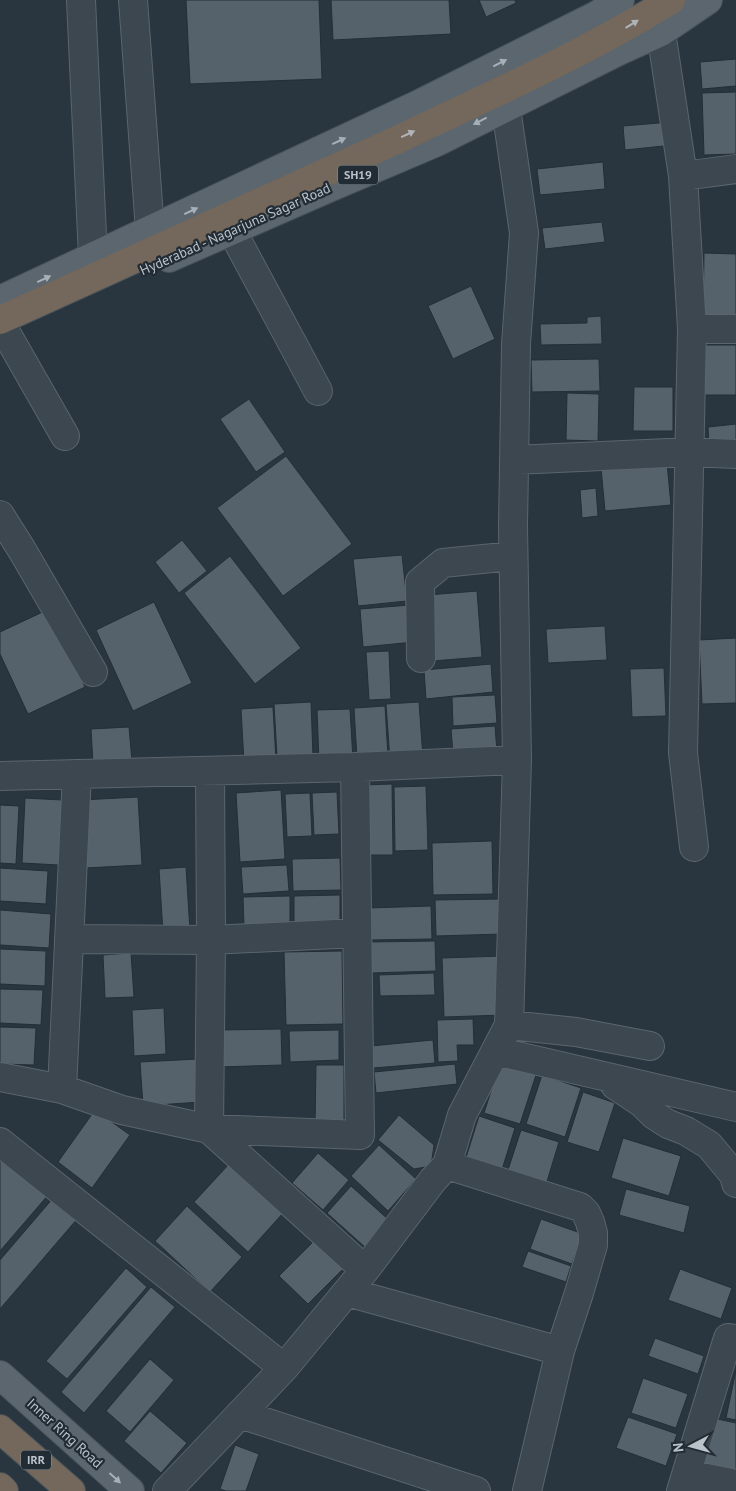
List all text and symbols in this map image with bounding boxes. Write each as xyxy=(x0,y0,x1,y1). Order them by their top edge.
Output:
one-way arrow xyxy=(626,19,639,28)
one-way arrow xyxy=(493,59,508,67)
one-way arrow xyxy=(473,117,487,125)
one-way arrow xyxy=(401,130,415,138)
one-way arrow xyxy=(331,137,346,146)
road number: SH19 xyxy=(338,166,378,184)
street label: Hyderabad - Nagarjuna Sagar Road xyxy=(137,179,333,279)
one-way arrow xyxy=(184,206,199,215)
one-way arrow xyxy=(37,275,51,283)
street label: Inner Ring Road xyxy=(23,1394,107,1472)
north arrow xyxy=(666,1421,716,1471)
text: N xyxy=(669,1442,688,1453)
road number: IRR xyxy=(21,1450,51,1470)
one-way arrow xyxy=(108,1472,121,1483)

